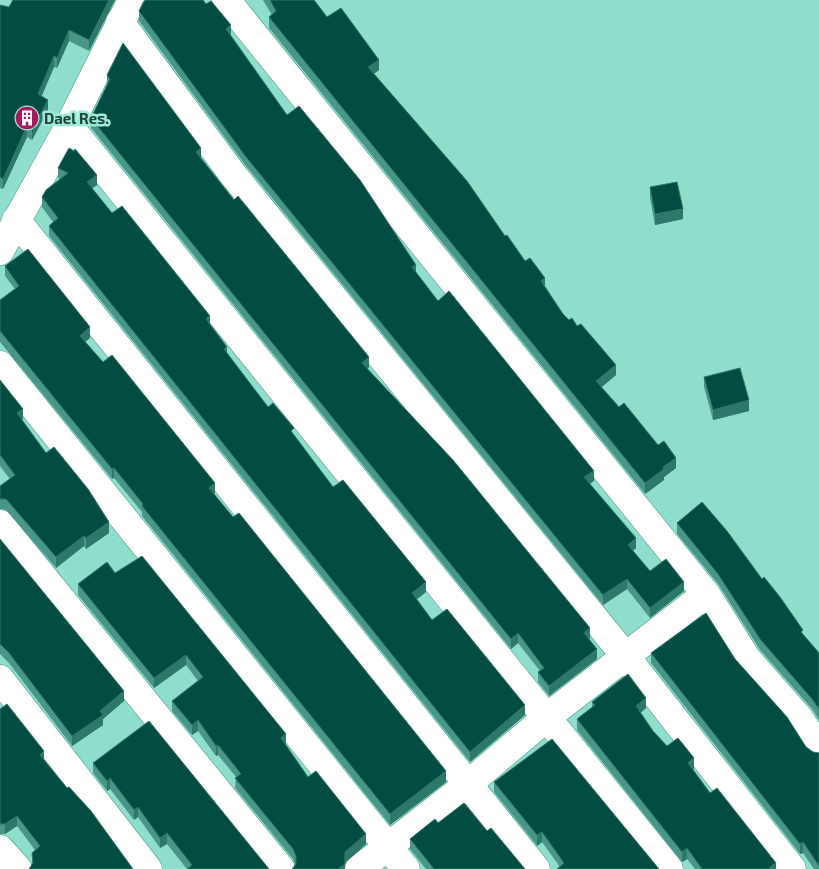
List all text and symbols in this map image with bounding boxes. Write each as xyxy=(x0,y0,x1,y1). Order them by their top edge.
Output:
building icon: Dael Res. xyxy=(14,105,40,131)
place label: Dael Res. xyxy=(44,109,109,127)

